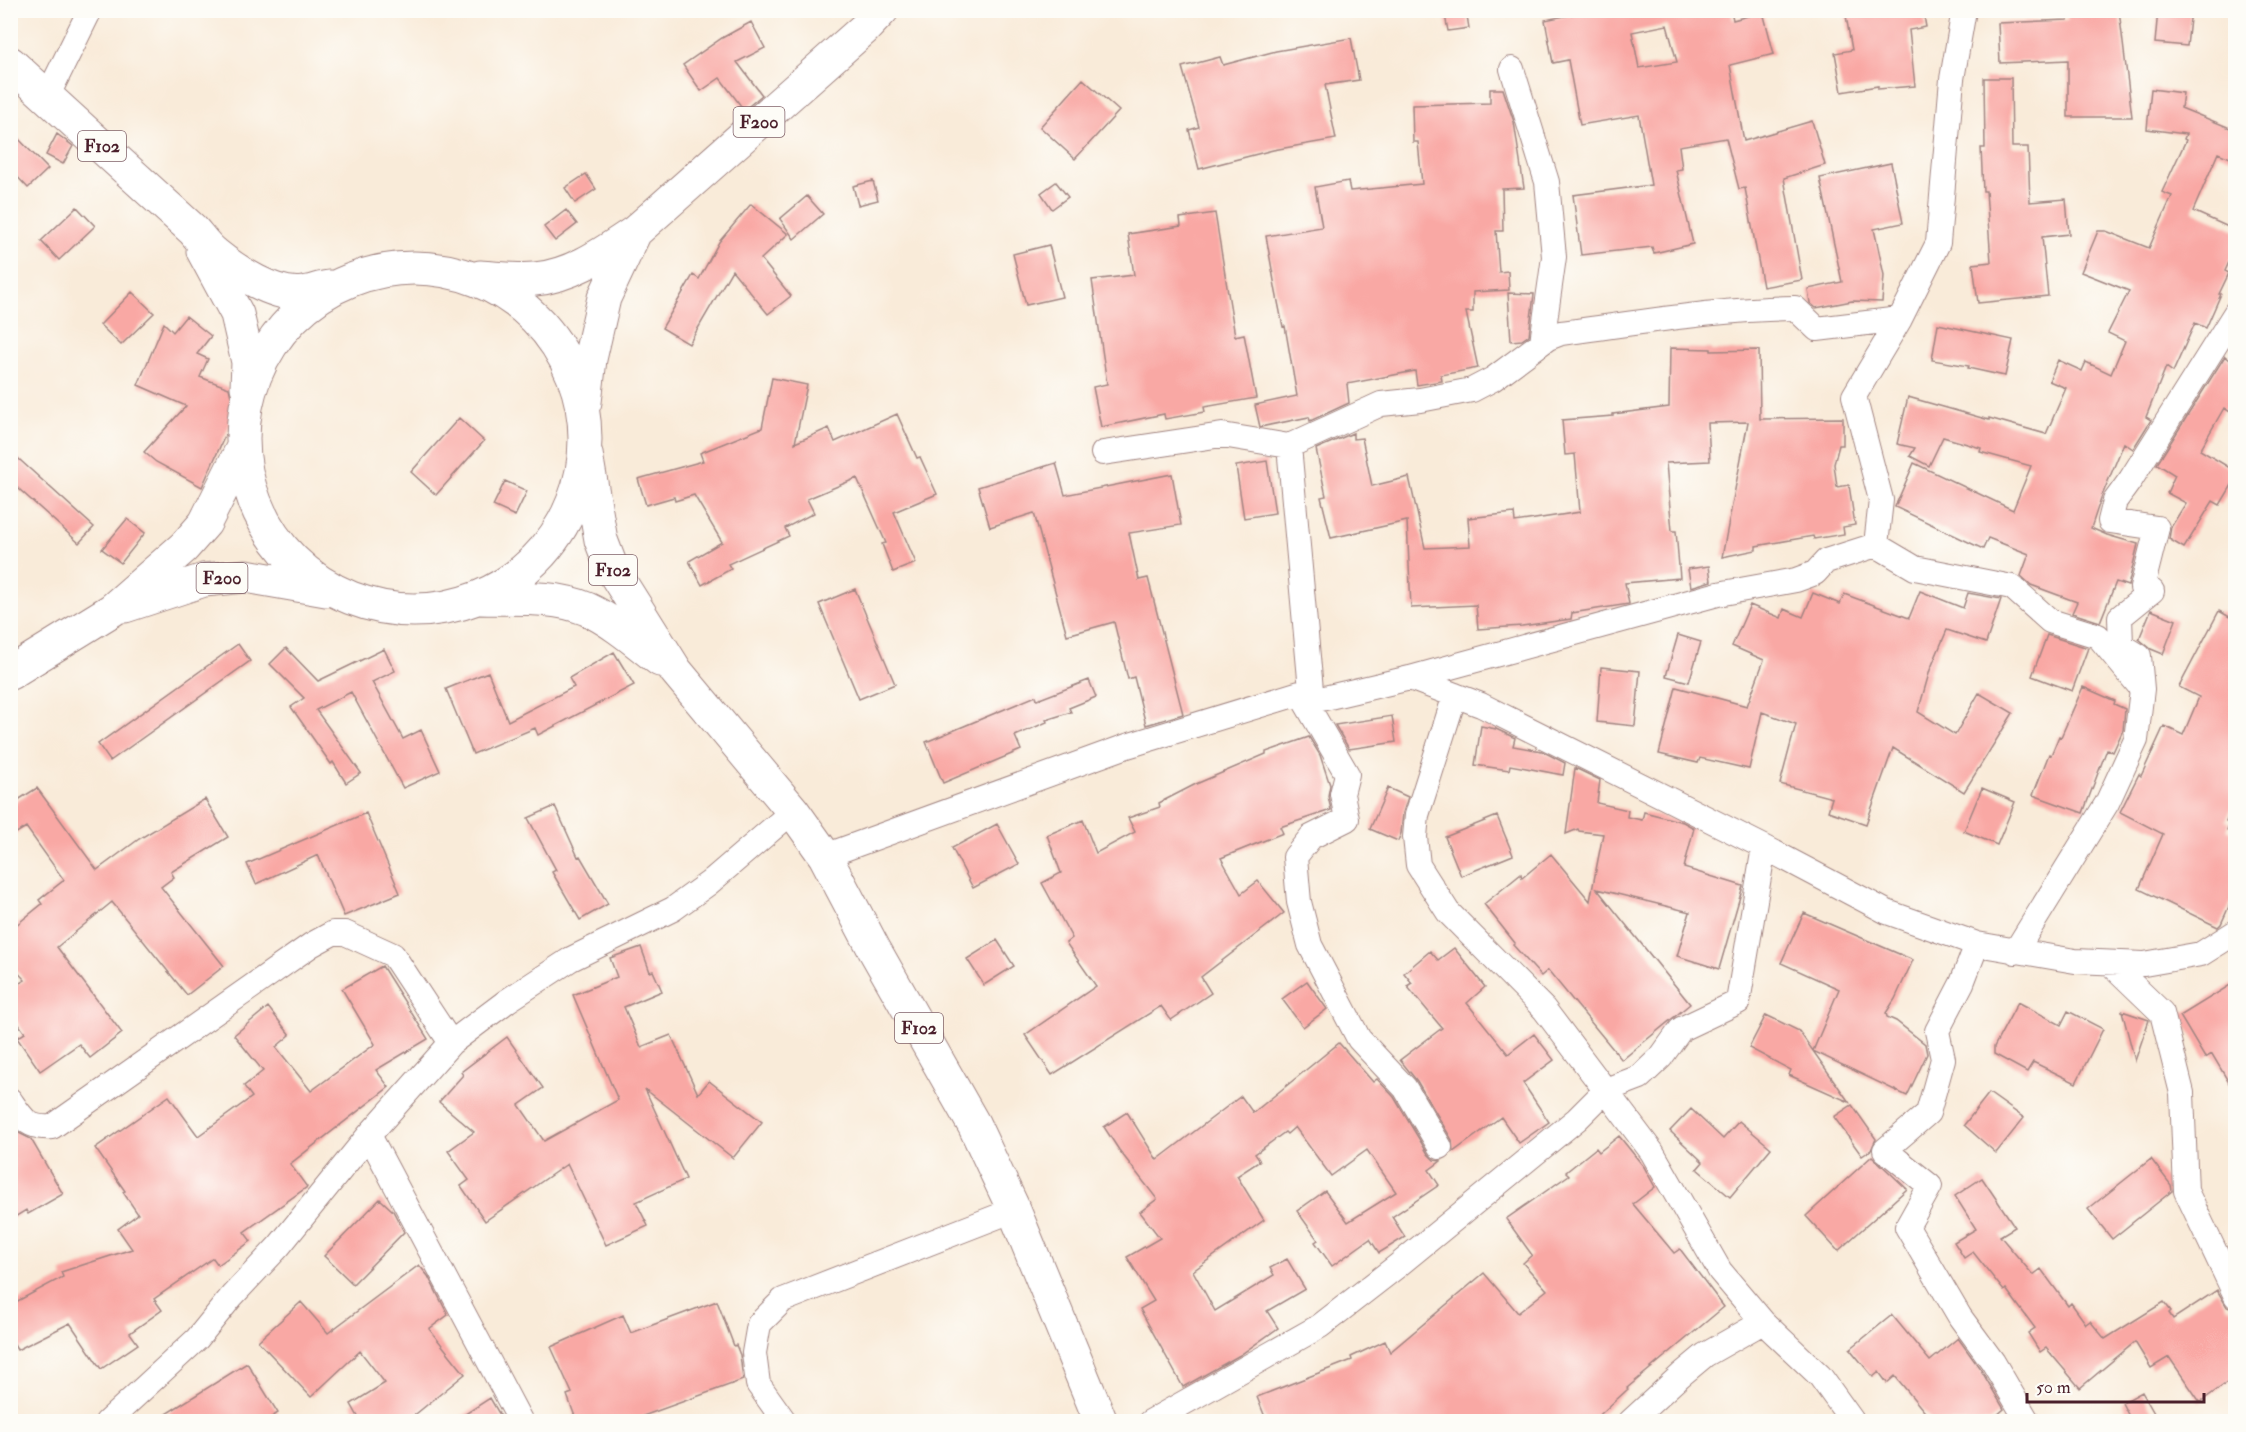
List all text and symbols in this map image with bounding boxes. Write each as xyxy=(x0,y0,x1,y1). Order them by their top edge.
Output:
road number: F200 xyxy=(734,107,784,137)
road number: F102 xyxy=(78,131,126,161)
road number: F102 xyxy=(589,555,637,585)
road number: F200 xyxy=(196,563,248,593)
road number: F102 xyxy=(895,1013,943,1043)
scale bar xyxy=(2027,1366,2204,1404)
text: 50 m xyxy=(2036,1376,2071,1399)

